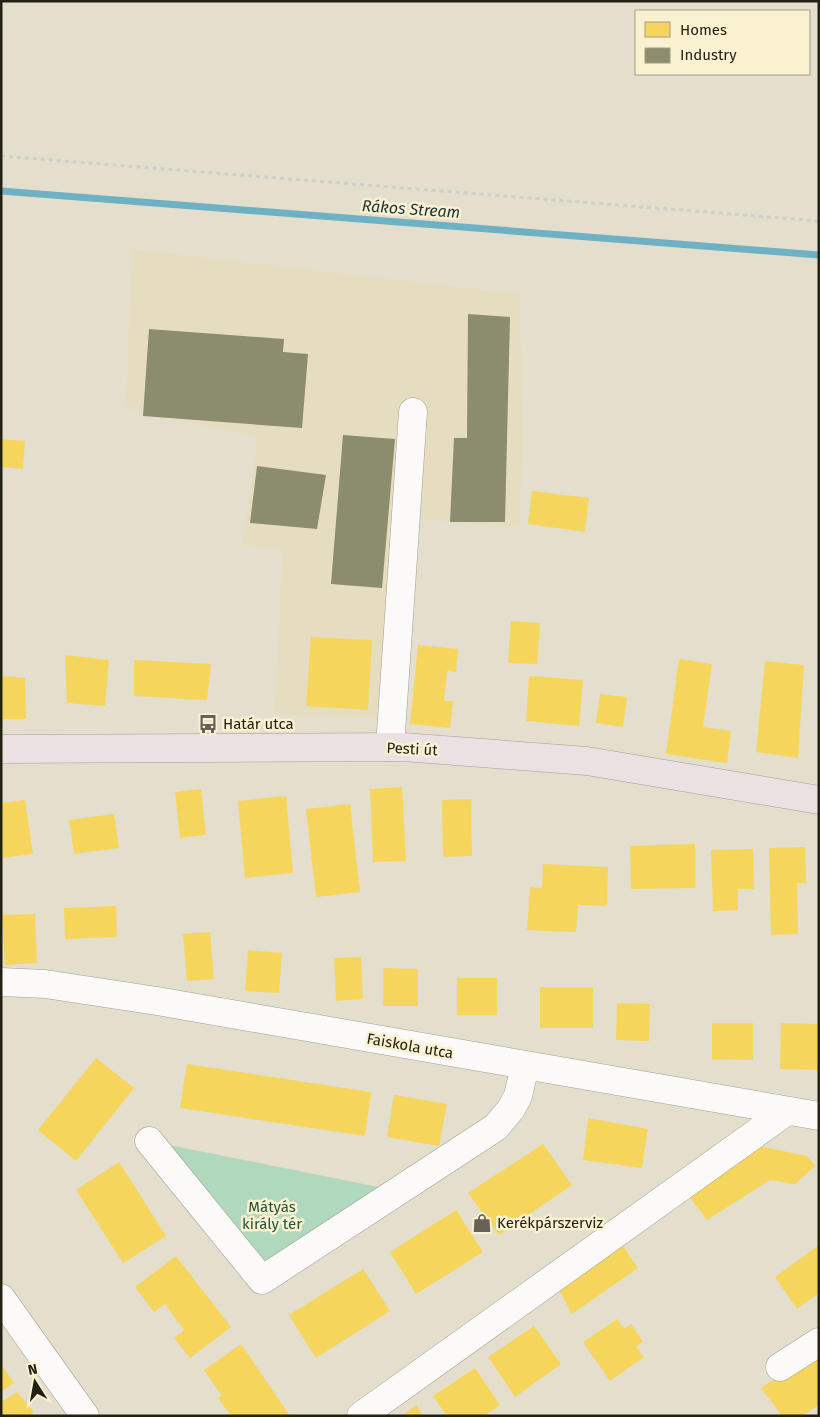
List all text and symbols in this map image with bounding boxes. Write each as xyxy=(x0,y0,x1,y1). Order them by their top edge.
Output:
legend xyxy=(635,10,810,75)
text: Homes xyxy=(680,21,727,39)
text: Industry xyxy=(680,46,737,64)
water label: Rákos Stream xyxy=(361,196,461,222)
bus stop icon: Határ utca xyxy=(197,713,219,735)
place label: Határ utca xyxy=(223,715,294,733)
street label: Pesti út xyxy=(386,739,439,759)
street label: Faiskola utca xyxy=(365,1030,455,1062)
park label: Mátyás király tér xyxy=(242,1198,302,1233)
shop icon: Kerékpárszerviz xyxy=(471,1212,493,1234)
place label: Kerékpárszerviz xyxy=(497,1214,604,1232)
north arrow xyxy=(10,1357,60,1407)
text: N xyxy=(26,1360,39,1379)

